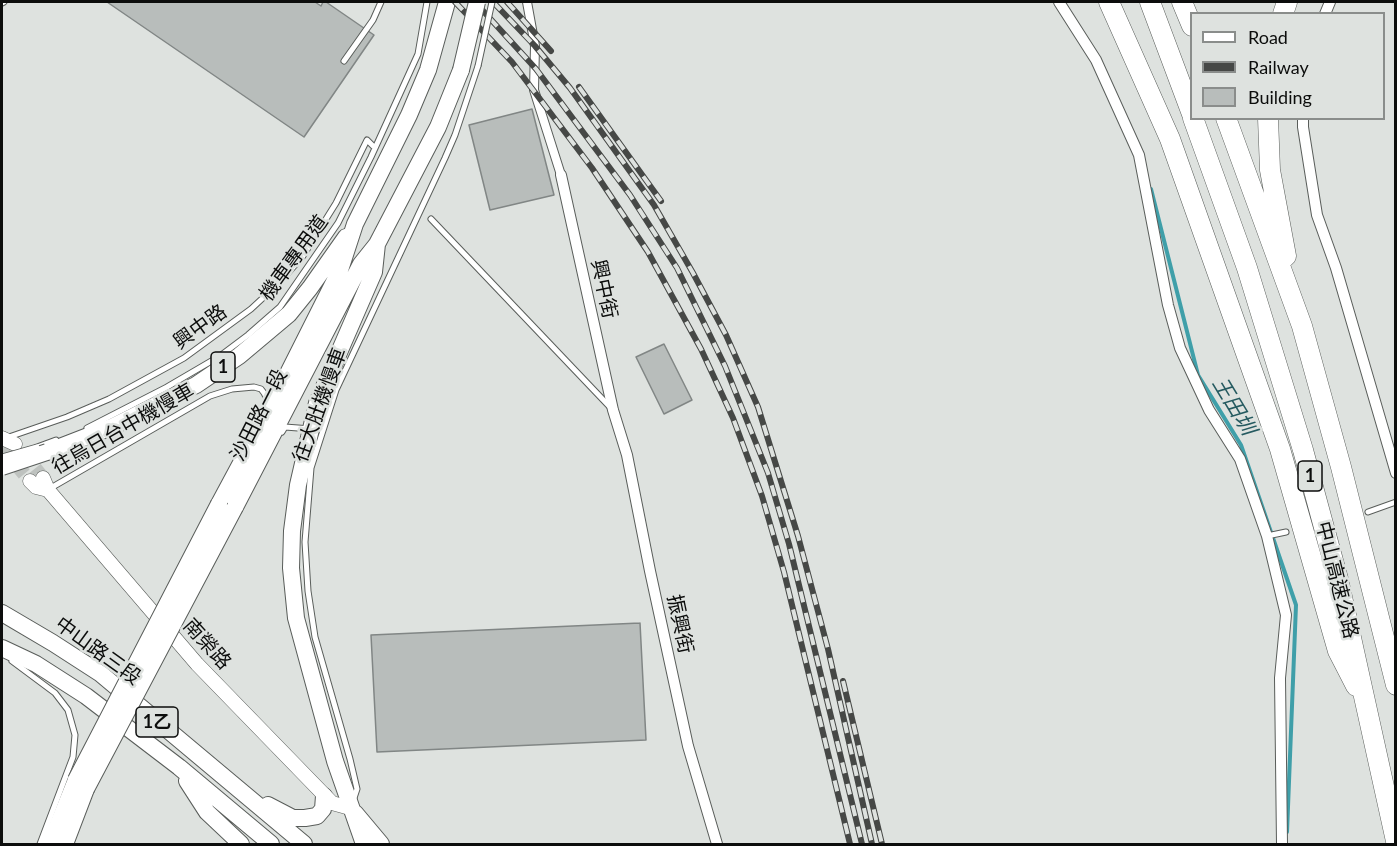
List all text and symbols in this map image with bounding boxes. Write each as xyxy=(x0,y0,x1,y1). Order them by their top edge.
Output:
legend xyxy=(1190,12,1385,120)
text: Road xyxy=(1248,26,1288,48)
text: Railway xyxy=(1248,56,1309,78)
text: Building xyxy=(1248,86,1312,108)
street label: 機車專用道 xyxy=(255,210,333,306)
street label: 興中街 xyxy=(586,257,622,321)
street label: 興中路 xyxy=(169,300,231,354)
street label: 往大肚機慢車 xyxy=(288,345,352,465)
road number: 1 xyxy=(211,352,235,382)
street label: 沙田路一段 xyxy=(226,365,292,465)
water label: 王田圳 xyxy=(1207,373,1261,439)
street label: 往烏日台中機慢車 xyxy=(48,379,198,479)
road number: 1 xyxy=(1298,461,1322,491)
street label: 中山高速公路 xyxy=(1311,519,1363,641)
street label: 振興街 xyxy=(662,592,698,656)
street label: 中山路三段 xyxy=(50,612,146,690)
street label: 南榮路 xyxy=(178,614,236,674)
road number: 1乙 xyxy=(136,707,178,737)

